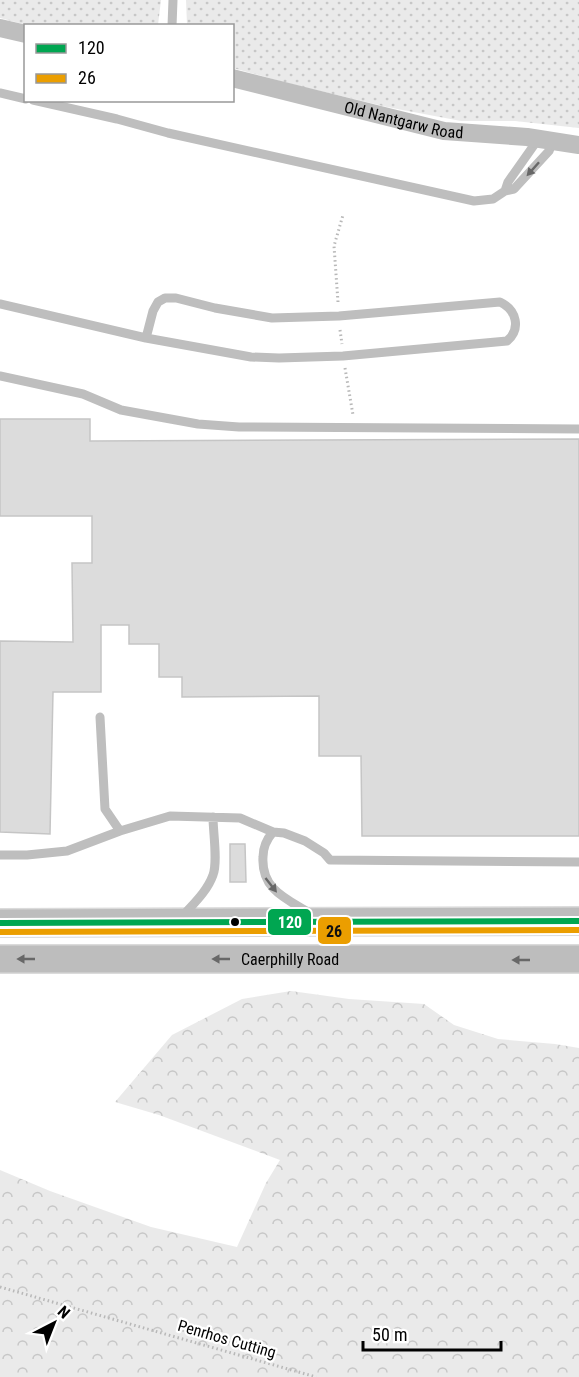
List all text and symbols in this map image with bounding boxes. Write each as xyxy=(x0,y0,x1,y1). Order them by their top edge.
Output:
legend xyxy=(24,24,234,102)
text: 120 xyxy=(78,37,105,58)
text: 26 xyxy=(78,67,96,88)
street label: Old Nantgarw Road xyxy=(342,97,464,142)
one-way arrow xyxy=(526,162,540,177)
one-way arrow xyxy=(265,876,277,892)
line badge: 120 xyxy=(267,908,312,936)
text: 120 xyxy=(278,913,302,932)
unlabelled marker xyxy=(229,916,241,928)
line badge: 26 xyxy=(317,916,352,945)
text: 26 xyxy=(326,922,342,941)
street label: Caerphilly Road xyxy=(241,950,339,969)
one-way arrow xyxy=(16,954,35,964)
one-way arrow xyxy=(211,954,230,964)
one-way arrow xyxy=(511,955,530,964)
north arrow xyxy=(24,1293,84,1353)
text: N xyxy=(54,1302,74,1323)
scale bar xyxy=(363,1314,501,1352)
street label: Penrhos Cutting xyxy=(176,1316,278,1362)
text: 50 m xyxy=(372,1324,407,1345)

